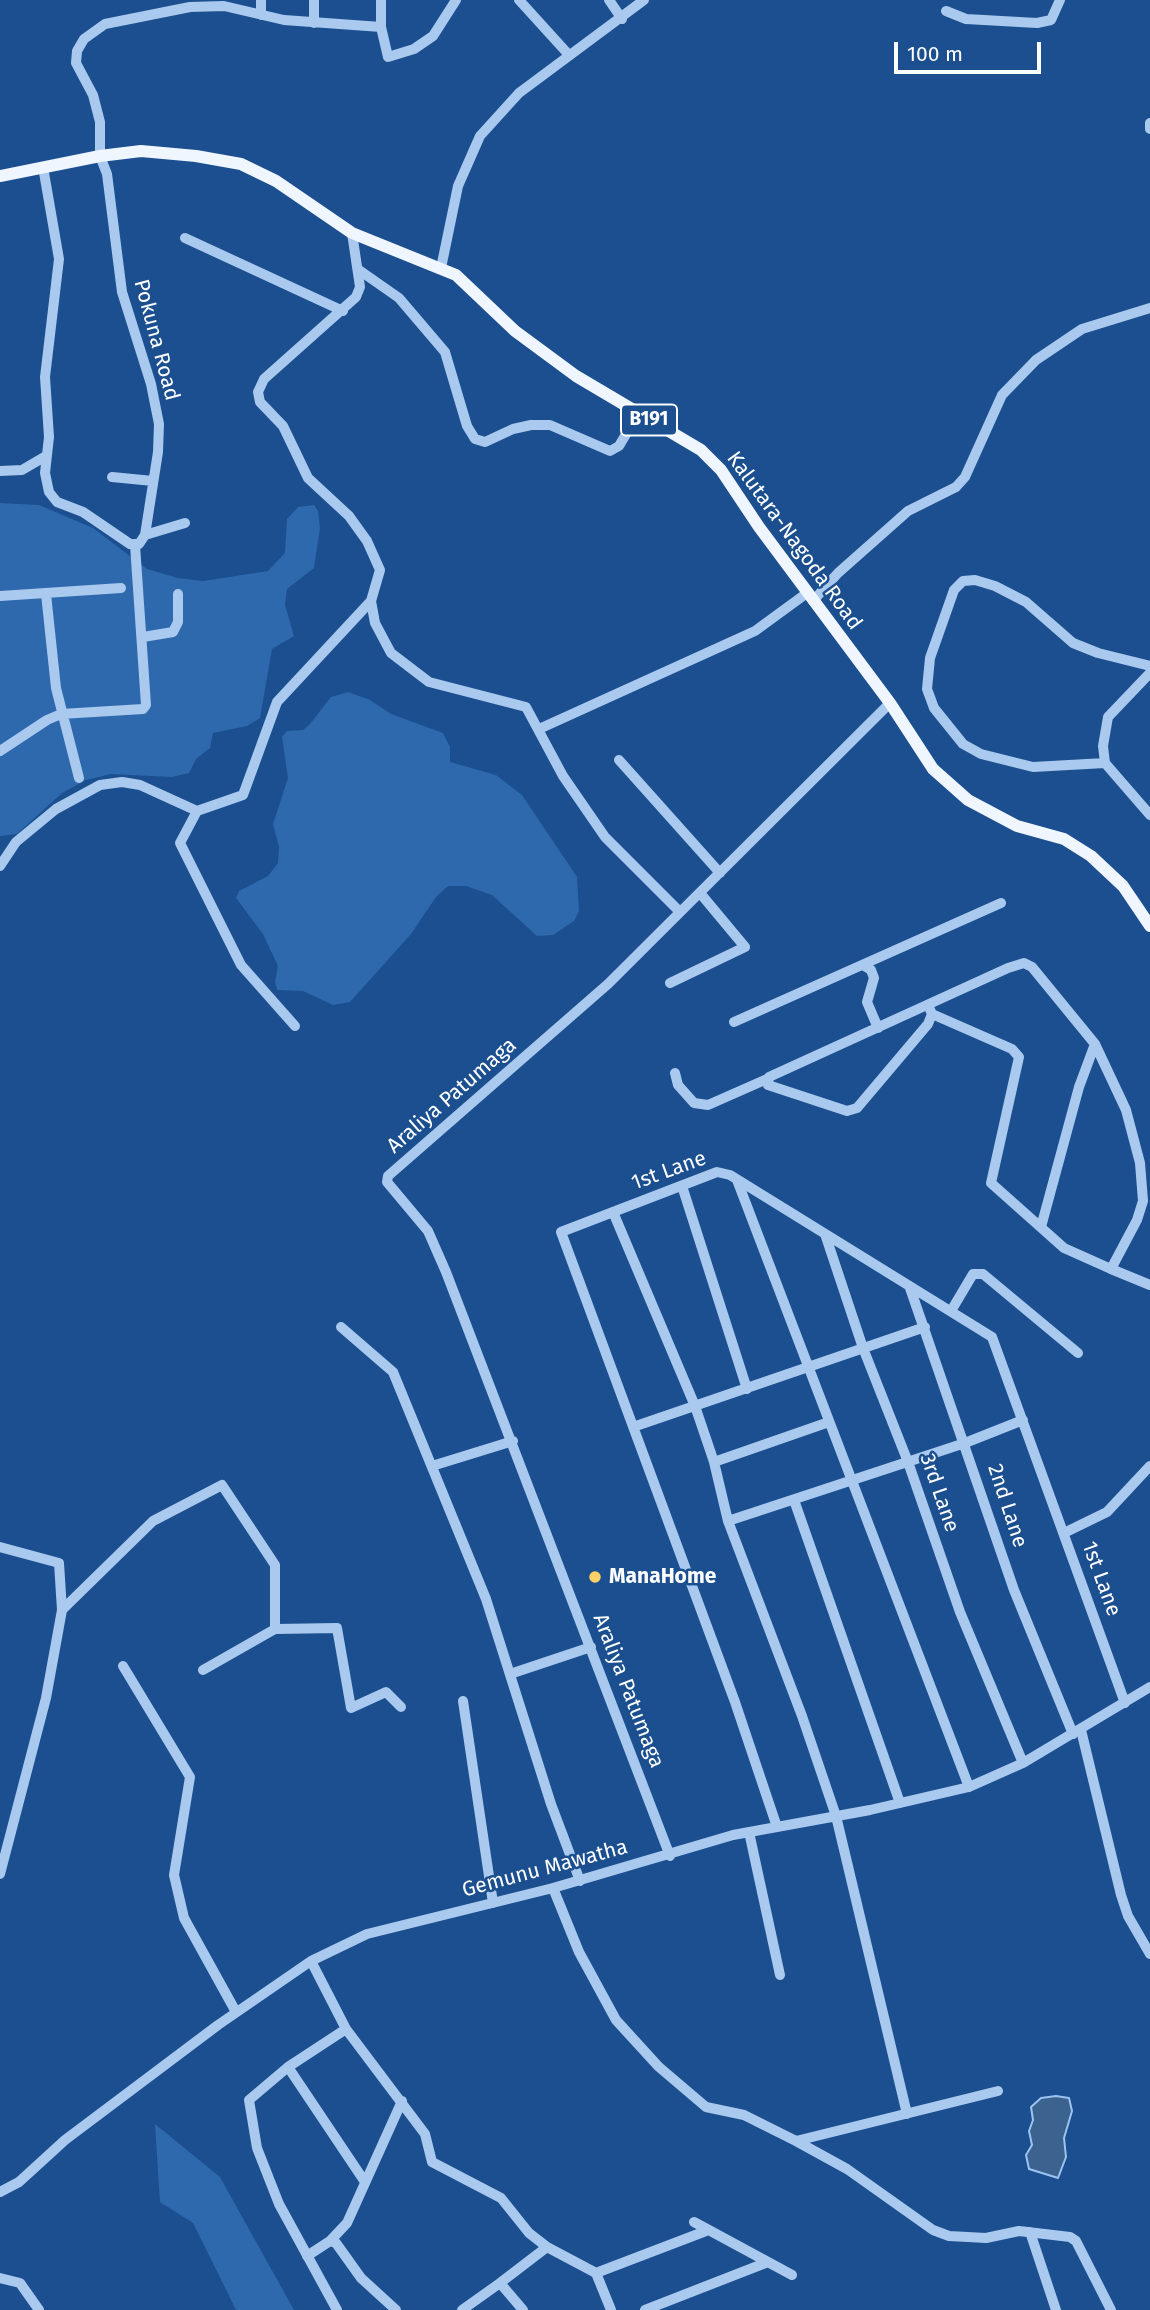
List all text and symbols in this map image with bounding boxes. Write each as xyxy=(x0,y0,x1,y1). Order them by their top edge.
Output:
scale bar xyxy=(898,28,1045,72)
text: 100 m xyxy=(907,41,963,67)
street label: Pokuna Road xyxy=(128,277,184,403)
road number: B191 xyxy=(621,404,677,436)
street label: Kalutara-Nagoda Road xyxy=(721,447,867,635)
street label: Araliya Patumaga xyxy=(382,1033,522,1159)
street label: 1st Lane xyxy=(628,1146,710,1196)
street label: 3rd Lane xyxy=(914,1450,964,1536)
street label: 2nd Lane xyxy=(982,1461,1032,1551)
street label: 1st Lane xyxy=(1076,1538,1126,1620)
place label: ManaHome xyxy=(609,1564,716,1590)
marker: ManaHome xyxy=(587,1569,603,1585)
street label: Araliya Patumaga xyxy=(587,1610,669,1772)
street label: Gemunu Mawatha xyxy=(460,1835,630,1903)

